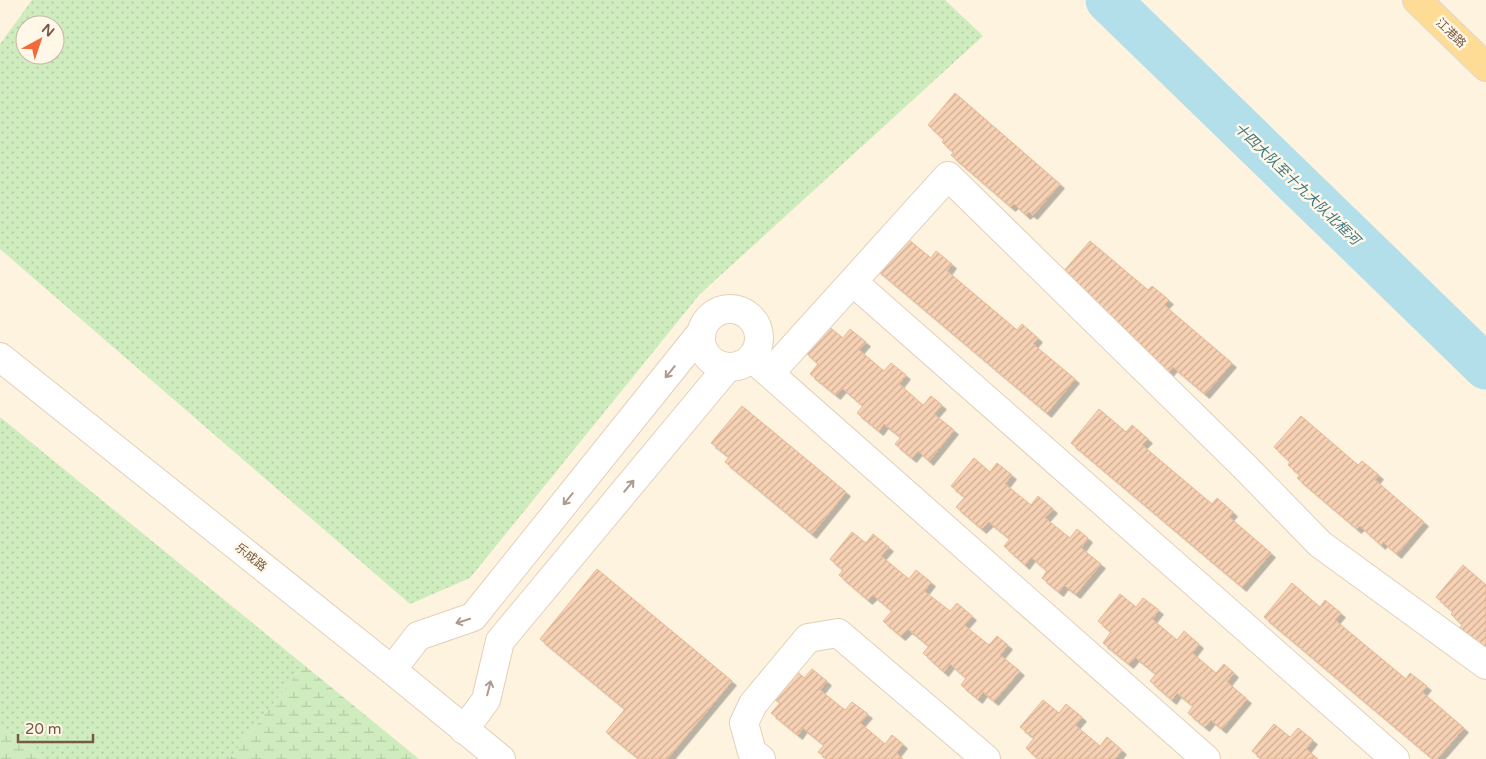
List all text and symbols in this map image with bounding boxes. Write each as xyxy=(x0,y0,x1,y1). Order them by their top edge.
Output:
north arrow xyxy=(15,15,65,65)
street label: 江港路 xyxy=(1433,15,1469,51)
text: N xyxy=(38,20,58,41)
water label: 十四大队至十九大队北框河 xyxy=(1231,120,1365,251)
one-way arrow xyxy=(664,365,675,378)
one-way arrow xyxy=(623,480,634,493)
one-way arrow xyxy=(562,492,573,505)
street label: 乐成路 xyxy=(233,540,269,574)
one-way arrow xyxy=(455,617,471,626)
one-way arrow xyxy=(485,681,494,697)
scale bar xyxy=(18,712,92,744)
text: 20 m xyxy=(25,720,62,738)

